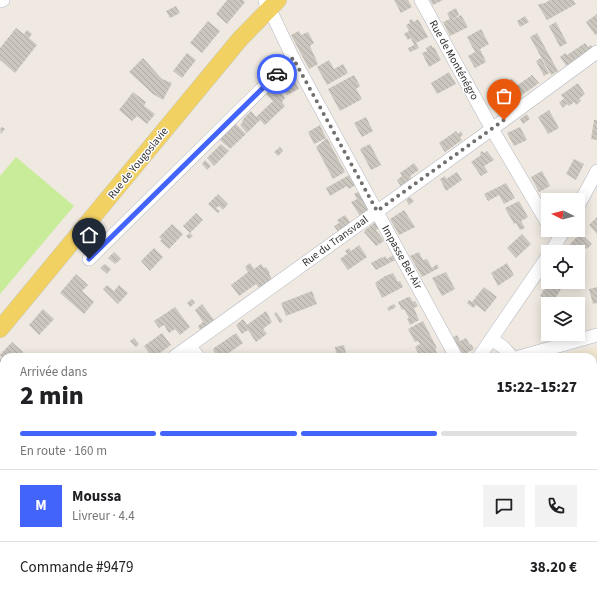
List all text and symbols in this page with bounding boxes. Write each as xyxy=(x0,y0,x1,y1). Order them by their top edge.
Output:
street label: Rue de Monténégro xyxy=(426,17,482,103)
courier xyxy=(257,54,297,94)
icon: car xyxy=(266,63,288,85)
pin xyxy=(487,79,521,120)
icon: bag xyxy=(493,85,515,107)
street label: Rue de Yougoslavie xyxy=(104,124,172,202)
north arrow xyxy=(541,193,585,237)
map controls xyxy=(541,193,585,341)
street label: Rue du Transvaal xyxy=(299,212,371,270)
pin xyxy=(72,218,106,259)
street label: Impasse Bel-Air xyxy=(378,222,426,292)
icon: home xyxy=(78,224,100,246)
button: locate xyxy=(541,245,585,289)
button: layers xyxy=(541,297,585,341)
text: Arrivée dans xyxy=(20,363,87,381)
text: 2 min xyxy=(20,377,84,414)
text: 15:22–15:27 xyxy=(496,377,577,398)
text: En route · 160 m xyxy=(20,442,107,460)
button: chat xyxy=(483,485,525,527)
button: phone xyxy=(535,485,577,527)
text: Moussa xyxy=(72,486,121,507)
text: M xyxy=(35,495,47,516)
text: Livreur · 4.4 xyxy=(72,507,135,525)
text: Commande #9479 xyxy=(20,557,133,578)
text: 38.20 € xyxy=(530,557,577,578)

